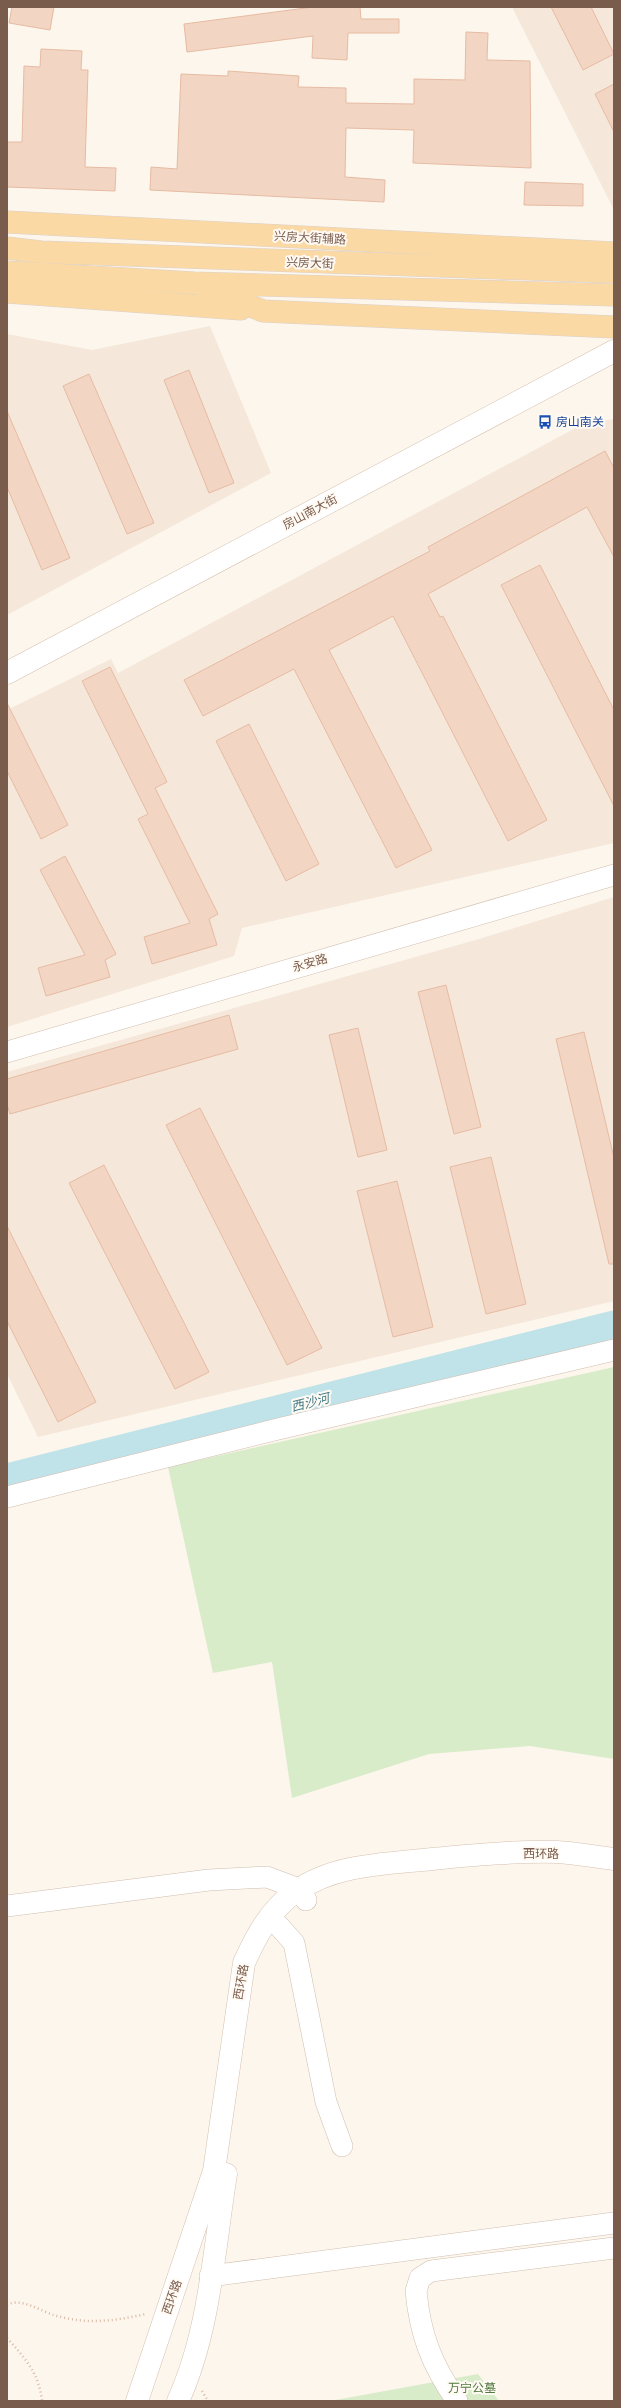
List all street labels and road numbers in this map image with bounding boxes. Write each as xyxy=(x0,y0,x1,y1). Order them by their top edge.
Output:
street label: 兴房大街辅路 xyxy=(274,227,346,248)
street label: 兴房大街 xyxy=(286,253,334,272)
street label: 房山南大街 xyxy=(279,490,340,533)
street label: 永安路 xyxy=(290,949,330,976)
street label: 西环路 xyxy=(523,1845,559,1862)
street label: 西环路 xyxy=(229,1963,252,2001)
street label: 西环路 xyxy=(158,2277,185,2317)

